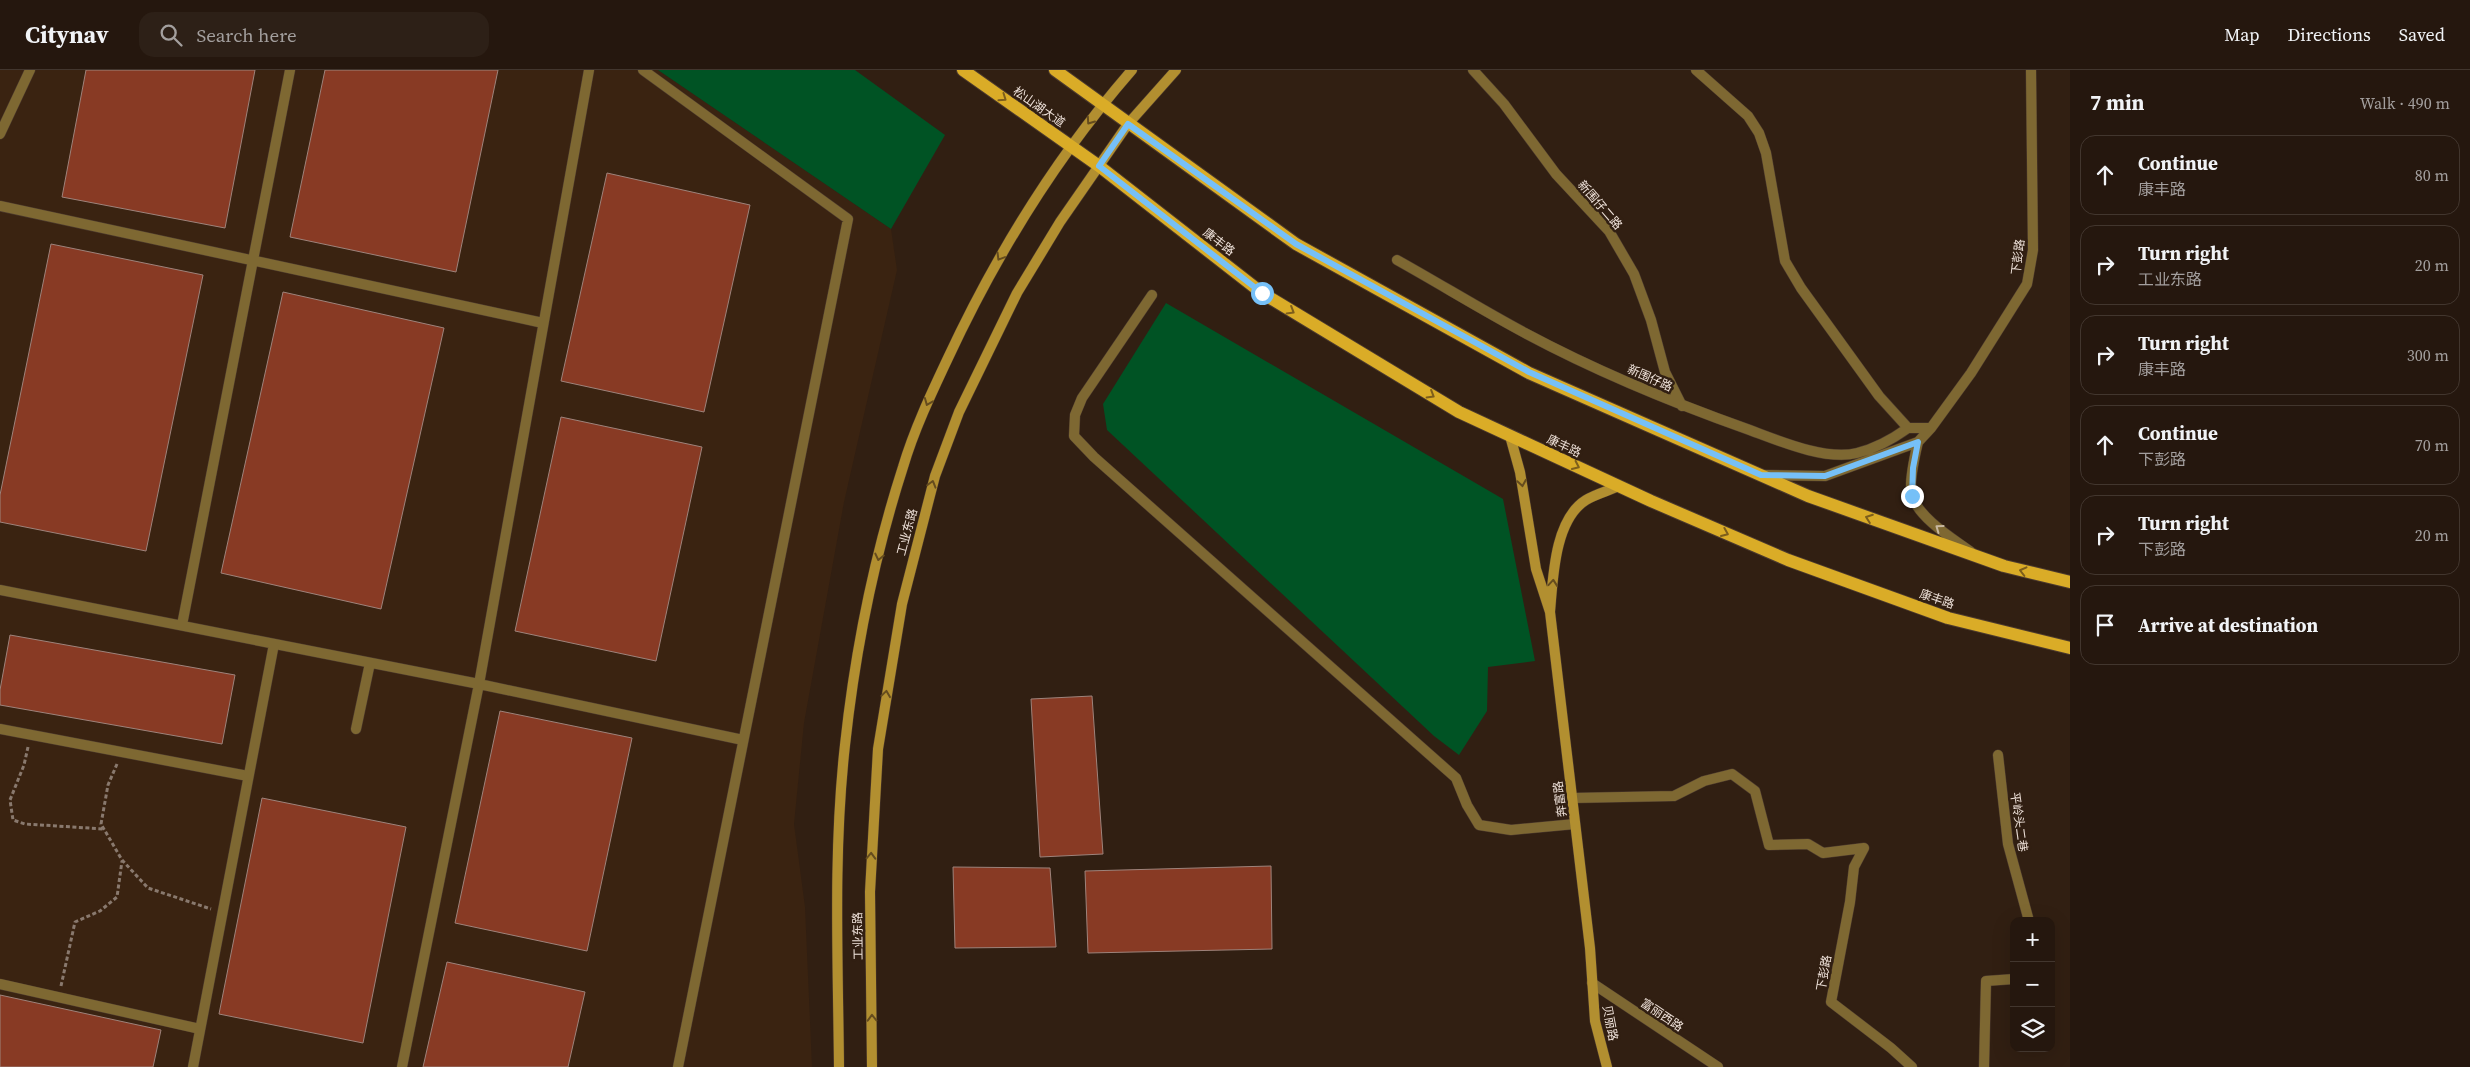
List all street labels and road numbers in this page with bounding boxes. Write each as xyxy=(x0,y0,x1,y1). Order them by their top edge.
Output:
street label: 松山湖大道 xyxy=(1010,83,1068,131)
street label: 新围仔二路 xyxy=(1574,177,1626,233)
street label: 康丰路 xyxy=(1200,225,1238,259)
street label: 下彭路 xyxy=(2008,238,2028,276)
street label: 新围仔路 xyxy=(1625,361,1675,395)
street label: 康丰路 xyxy=(1544,431,1584,461)
street label: 工业东路 xyxy=(893,507,921,557)
street label: 康丰路 xyxy=(1917,586,1957,612)
street label: 奔富路 xyxy=(1550,780,1570,818)
street label: 平岭头二巷 xyxy=(2007,791,2031,853)
street label: 工业东路 xyxy=(850,912,866,960)
street label: 下彭路 xyxy=(1813,954,1835,992)
street label: 富丽西路 xyxy=(1638,995,1686,1035)
street label: 贝丽路 xyxy=(1599,1004,1621,1042)

